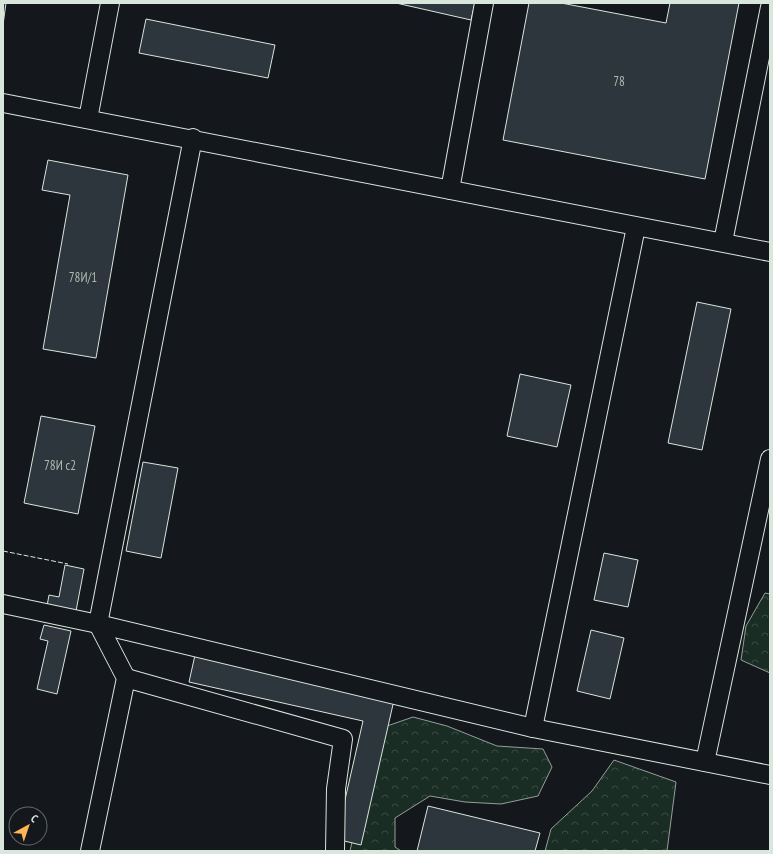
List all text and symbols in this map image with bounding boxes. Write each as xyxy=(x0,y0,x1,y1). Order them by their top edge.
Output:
house number: 78 xyxy=(613,73,625,90)
house number: 78И/1 xyxy=(69,269,97,286)
house number: 78И с2 xyxy=(44,457,76,474)
north arrow xyxy=(8,806,48,846)
text: С xyxy=(28,811,41,825)

